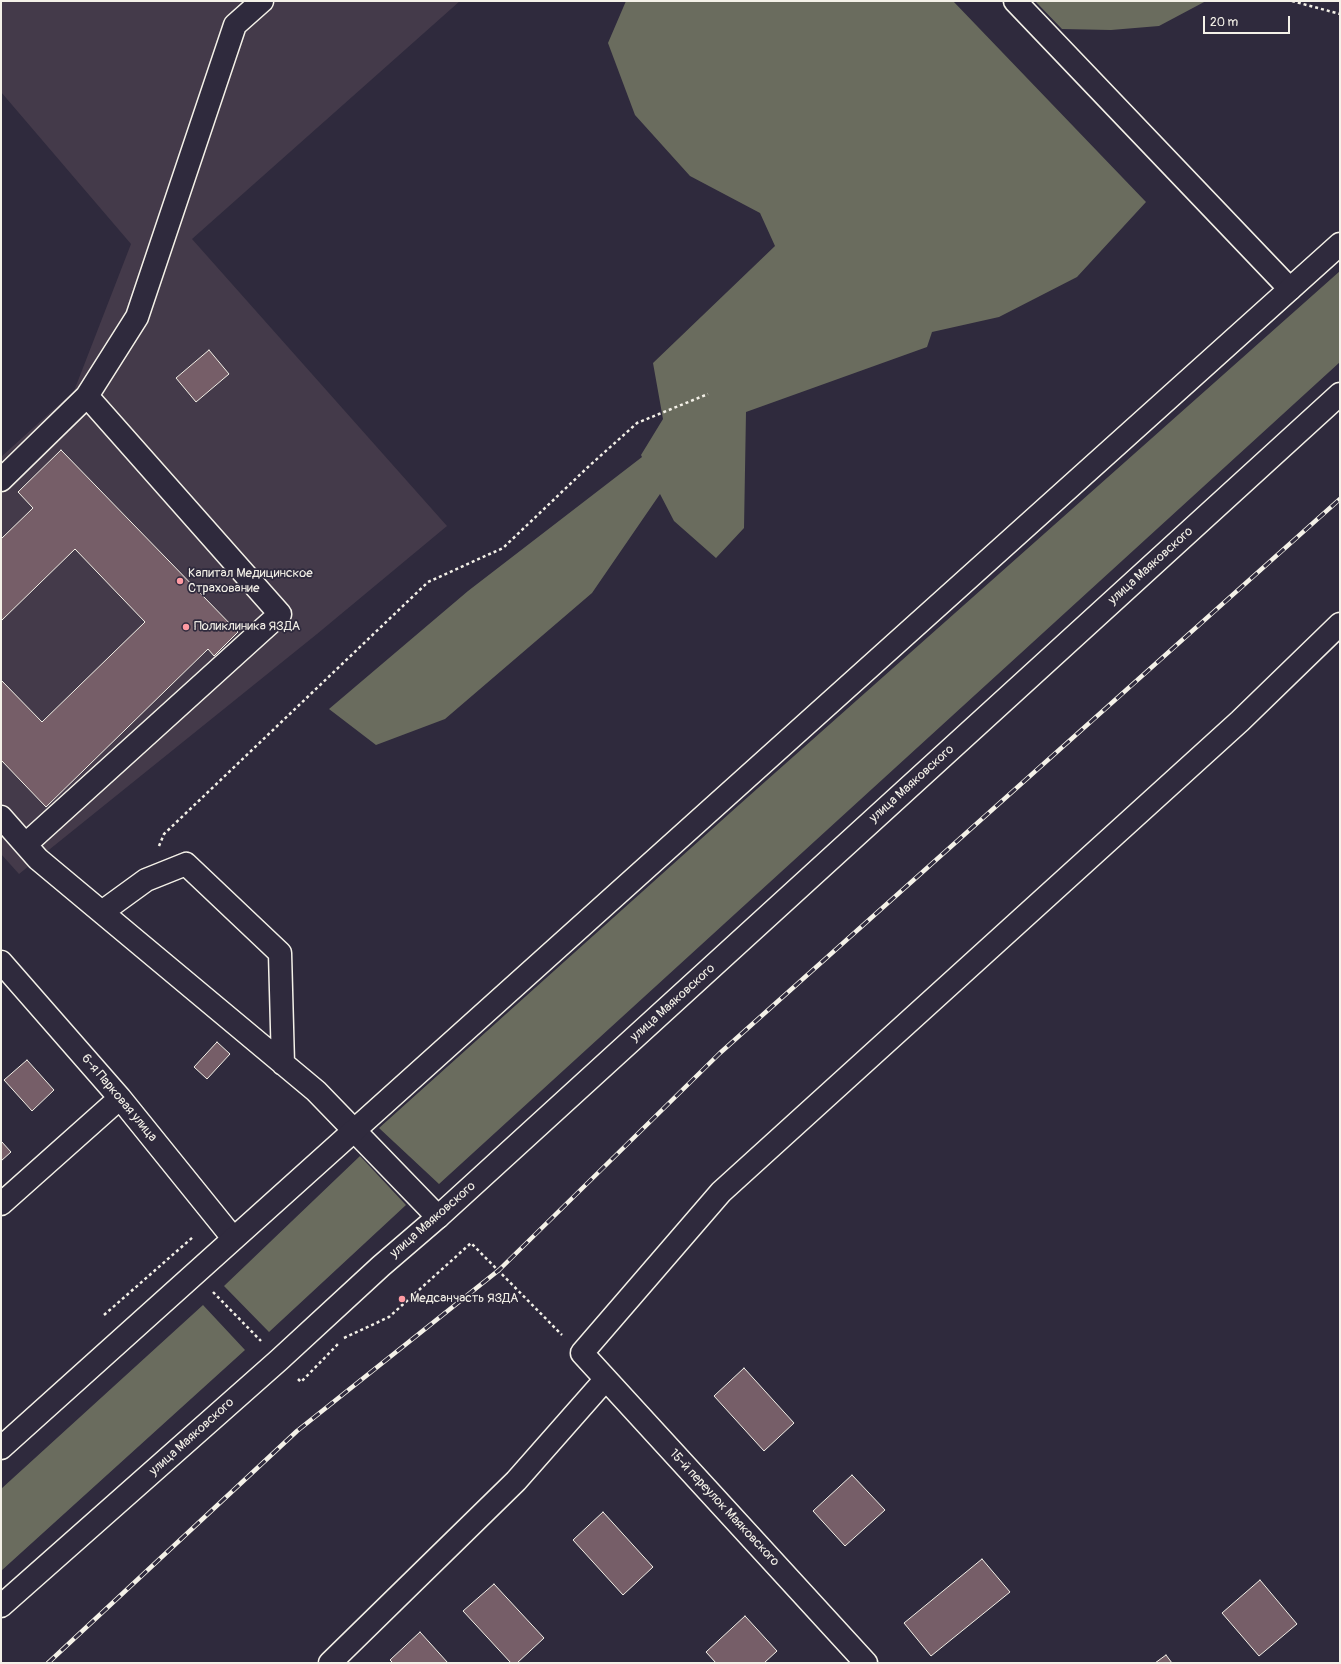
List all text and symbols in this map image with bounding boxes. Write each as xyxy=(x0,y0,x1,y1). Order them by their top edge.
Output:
scale bar xyxy=(1205,8,1292,34)
text: 20 m xyxy=(1210,15,1238,30)
street label: улица Маяковского xyxy=(1105,524,1197,608)
place label: Капитал Медицинское Страхование xyxy=(188,566,313,597)
marker: Капитал Медицинское Страхование xyxy=(175,576,185,586)
place label: Поликлиника ЯЗДА xyxy=(194,619,300,635)
marker: Поликлиника ЯЗДА xyxy=(181,622,191,632)
street label: улица Маяковского xyxy=(866,742,958,826)
street label: улица Маяковского xyxy=(627,961,719,1045)
street label: 6-я Парковая улица xyxy=(78,1051,160,1145)
street label: улица Маяковского xyxy=(387,1179,479,1261)
place label: Медсанчасть ЯЗДА xyxy=(410,1291,519,1307)
marker: Медсанчасть ЯЗДА xyxy=(397,1294,407,1304)
street label: улица Маяковского xyxy=(146,1395,238,1479)
street label: 15-й переулок Маяковского xyxy=(666,1446,782,1570)

